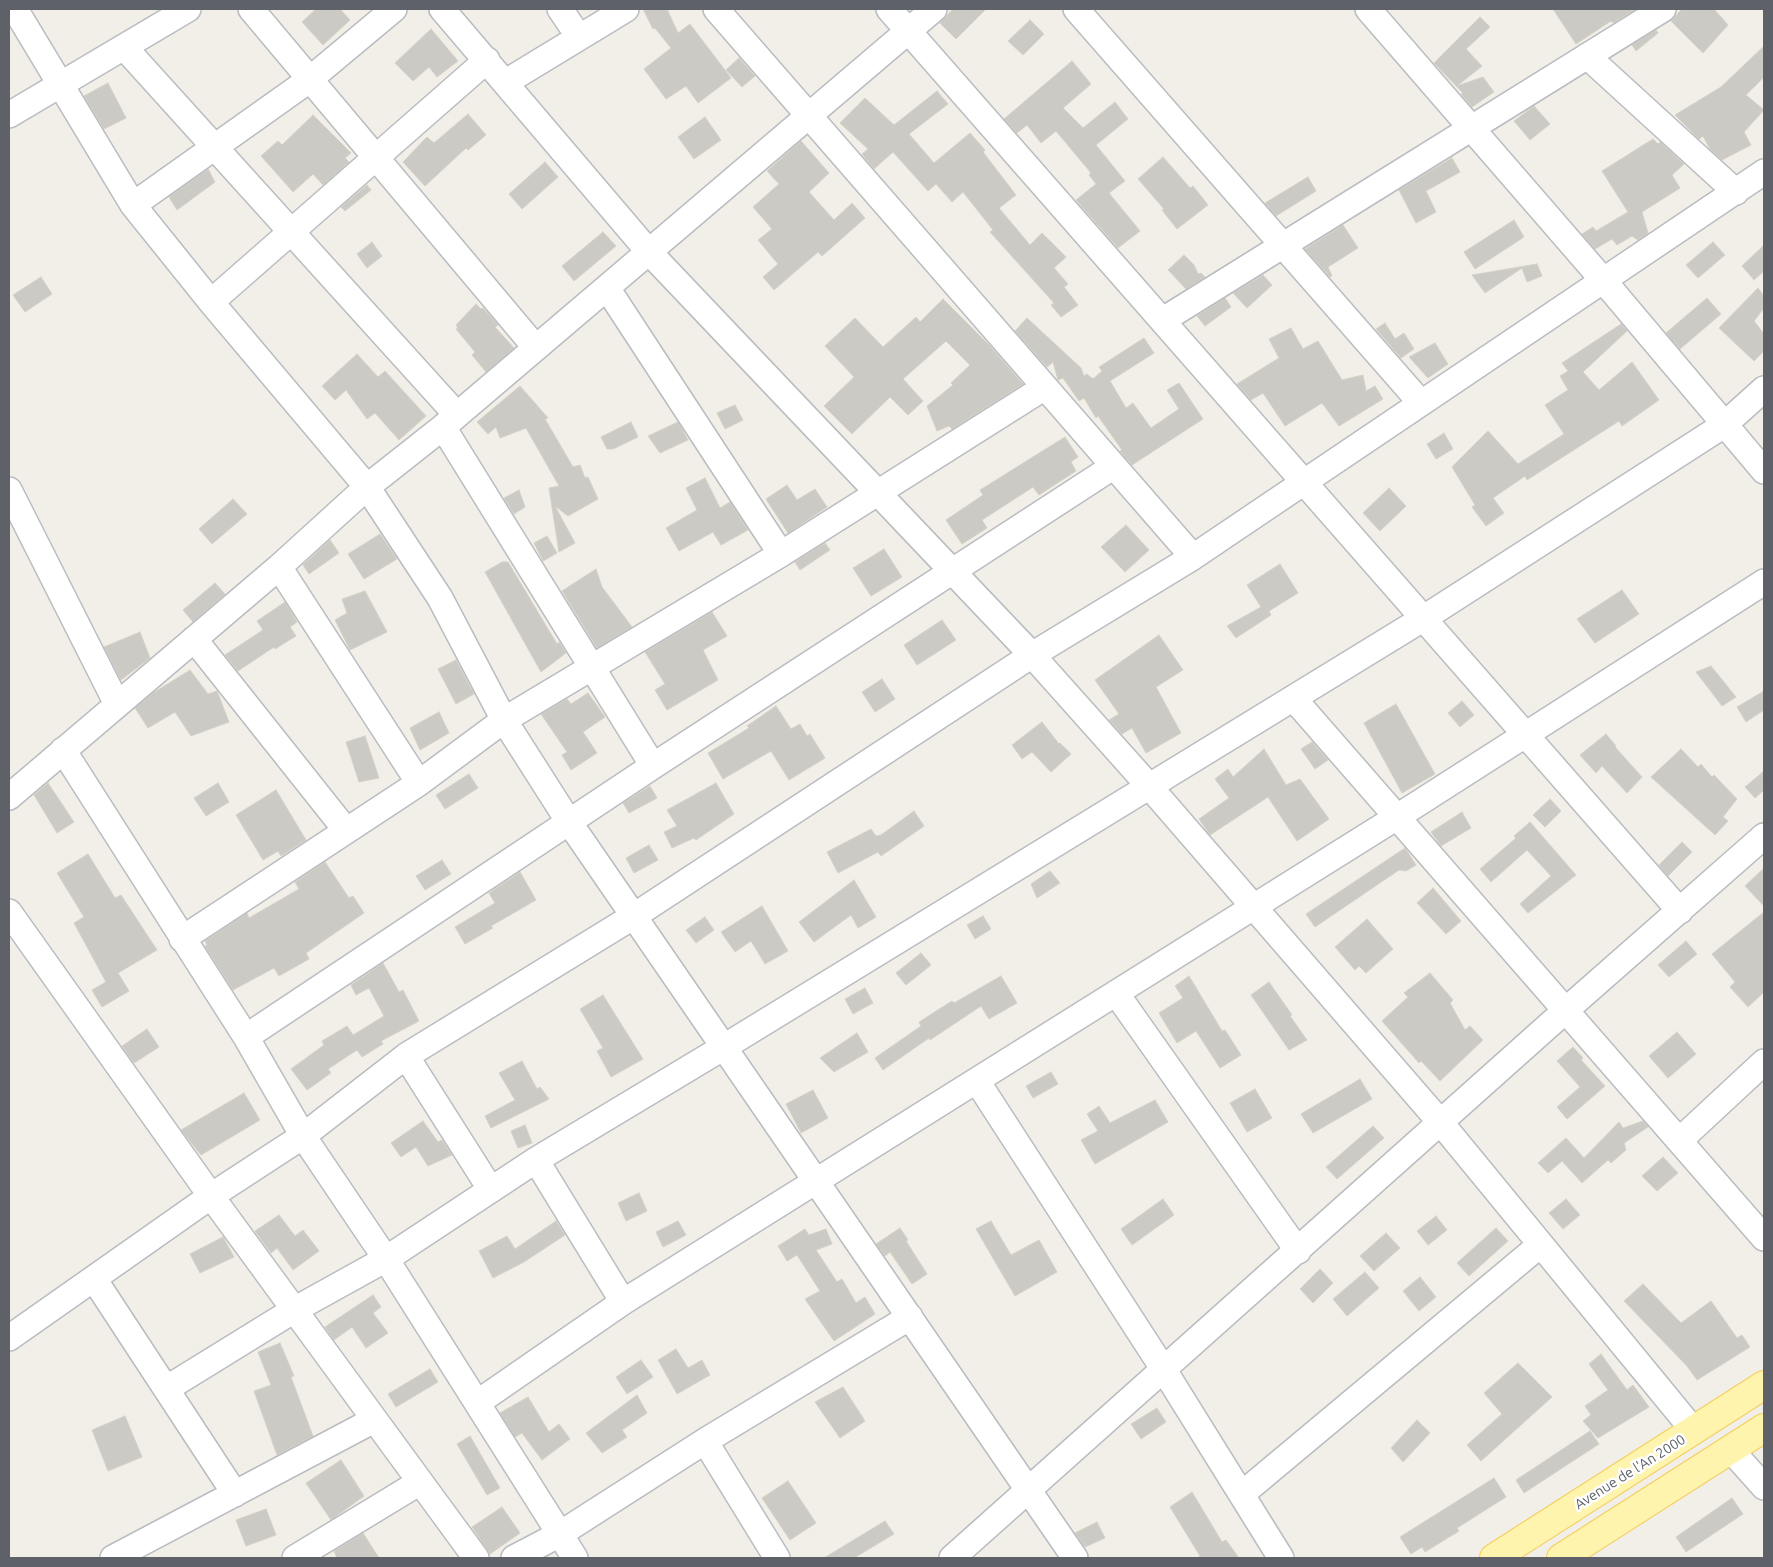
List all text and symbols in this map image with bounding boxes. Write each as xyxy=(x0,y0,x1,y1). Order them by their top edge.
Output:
street label: Avenue de l'An 2000 xyxy=(1571,1431,1689,1513)

